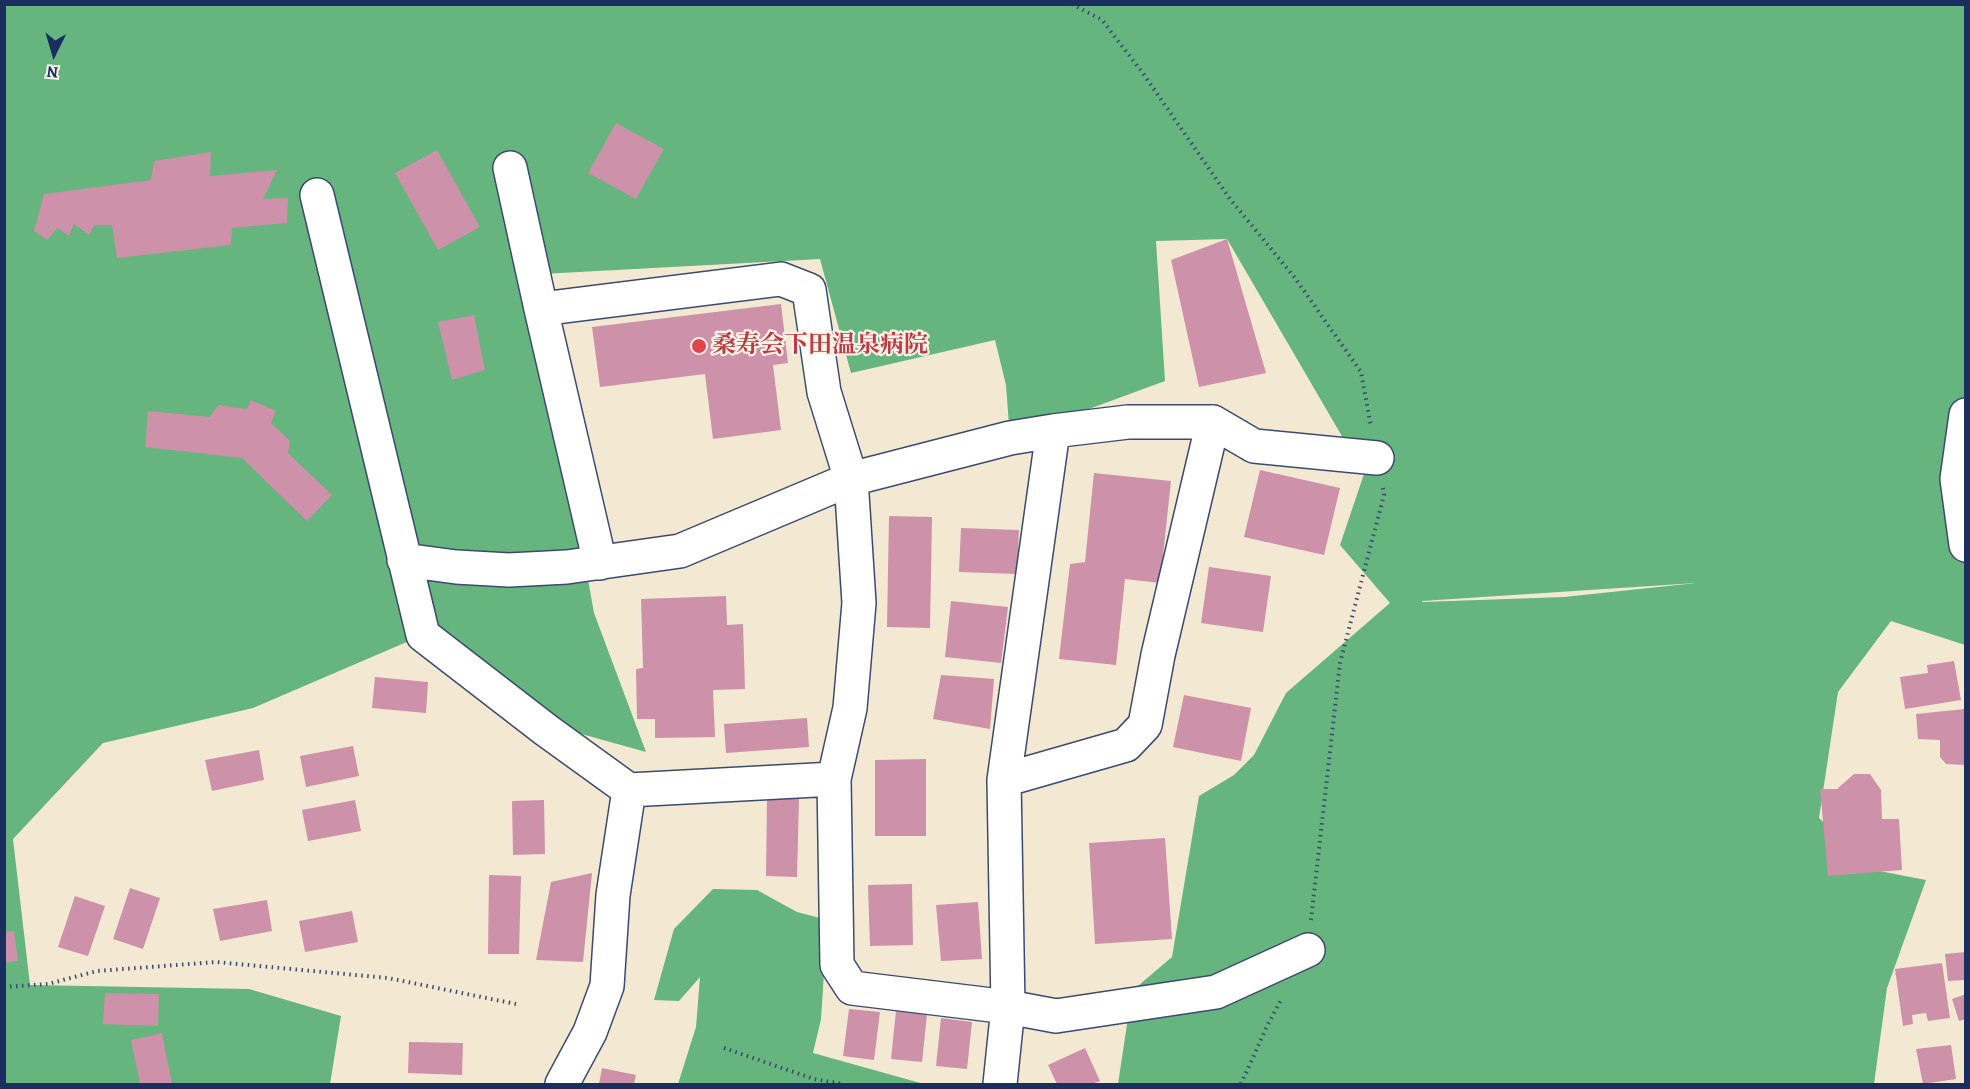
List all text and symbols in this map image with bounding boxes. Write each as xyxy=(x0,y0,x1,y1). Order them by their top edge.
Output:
north arrow xyxy=(24,24,84,84)
text: N xyxy=(46,60,59,83)
place label: 桑寿会下田温泉病院 xyxy=(712,332,928,360)
marker: 桑寿会下田温泉病院 xyxy=(690,337,708,355)

